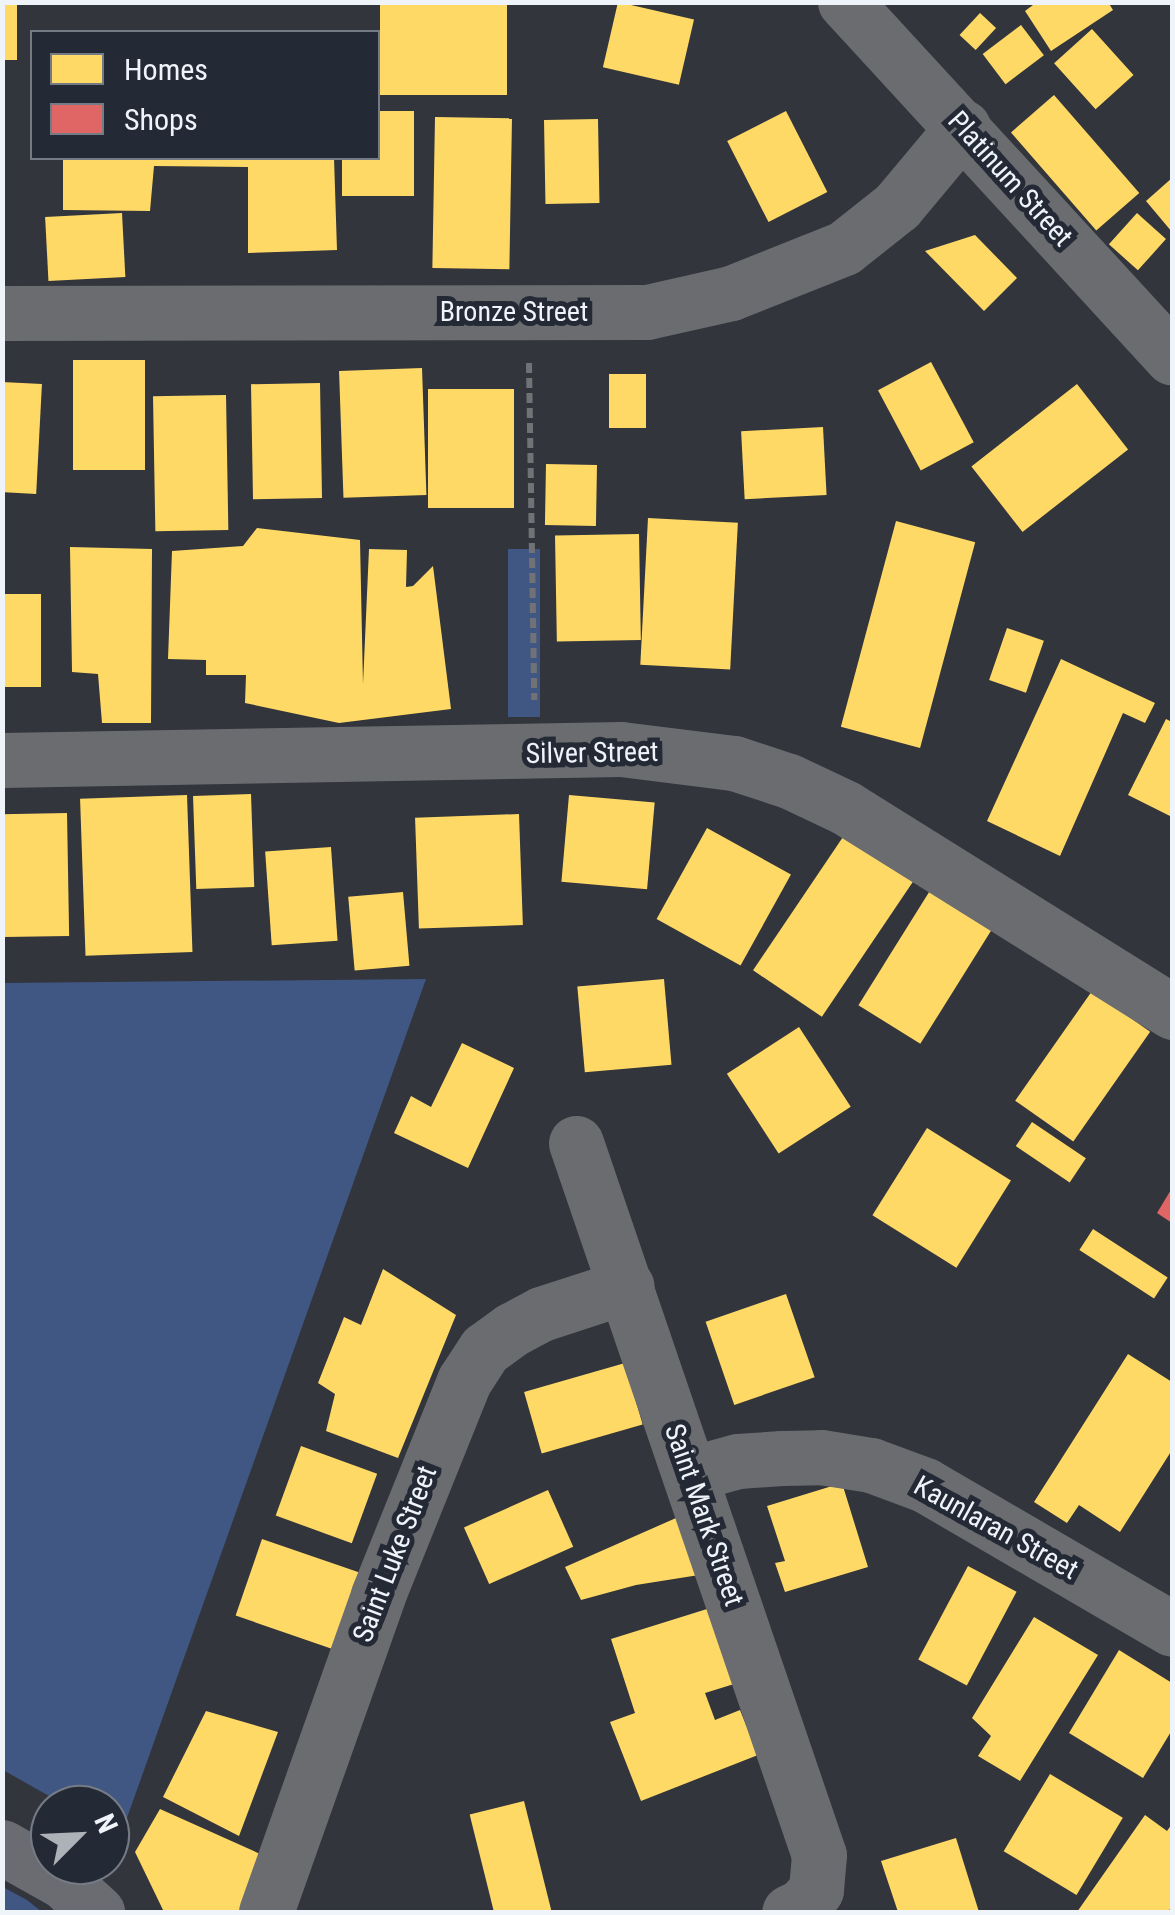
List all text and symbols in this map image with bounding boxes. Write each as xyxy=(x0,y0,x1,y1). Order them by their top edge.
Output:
legend xyxy=(30,30,380,160)
text: Homes xyxy=(124,52,208,87)
text: Shops xyxy=(124,102,198,137)
street label: Platinum Street xyxy=(941,104,1079,254)
street label: Bronze Street xyxy=(440,295,588,329)
street label: Silver Street xyxy=(525,735,659,771)
street label: Saint Mark Street xyxy=(657,1420,751,1610)
street label: Saint Luke Street xyxy=(346,1461,444,1647)
street label: Kaunlaran Street xyxy=(908,1469,1084,1587)
north arrow xyxy=(30,1785,130,1885)
text: N xyxy=(87,1809,125,1838)

